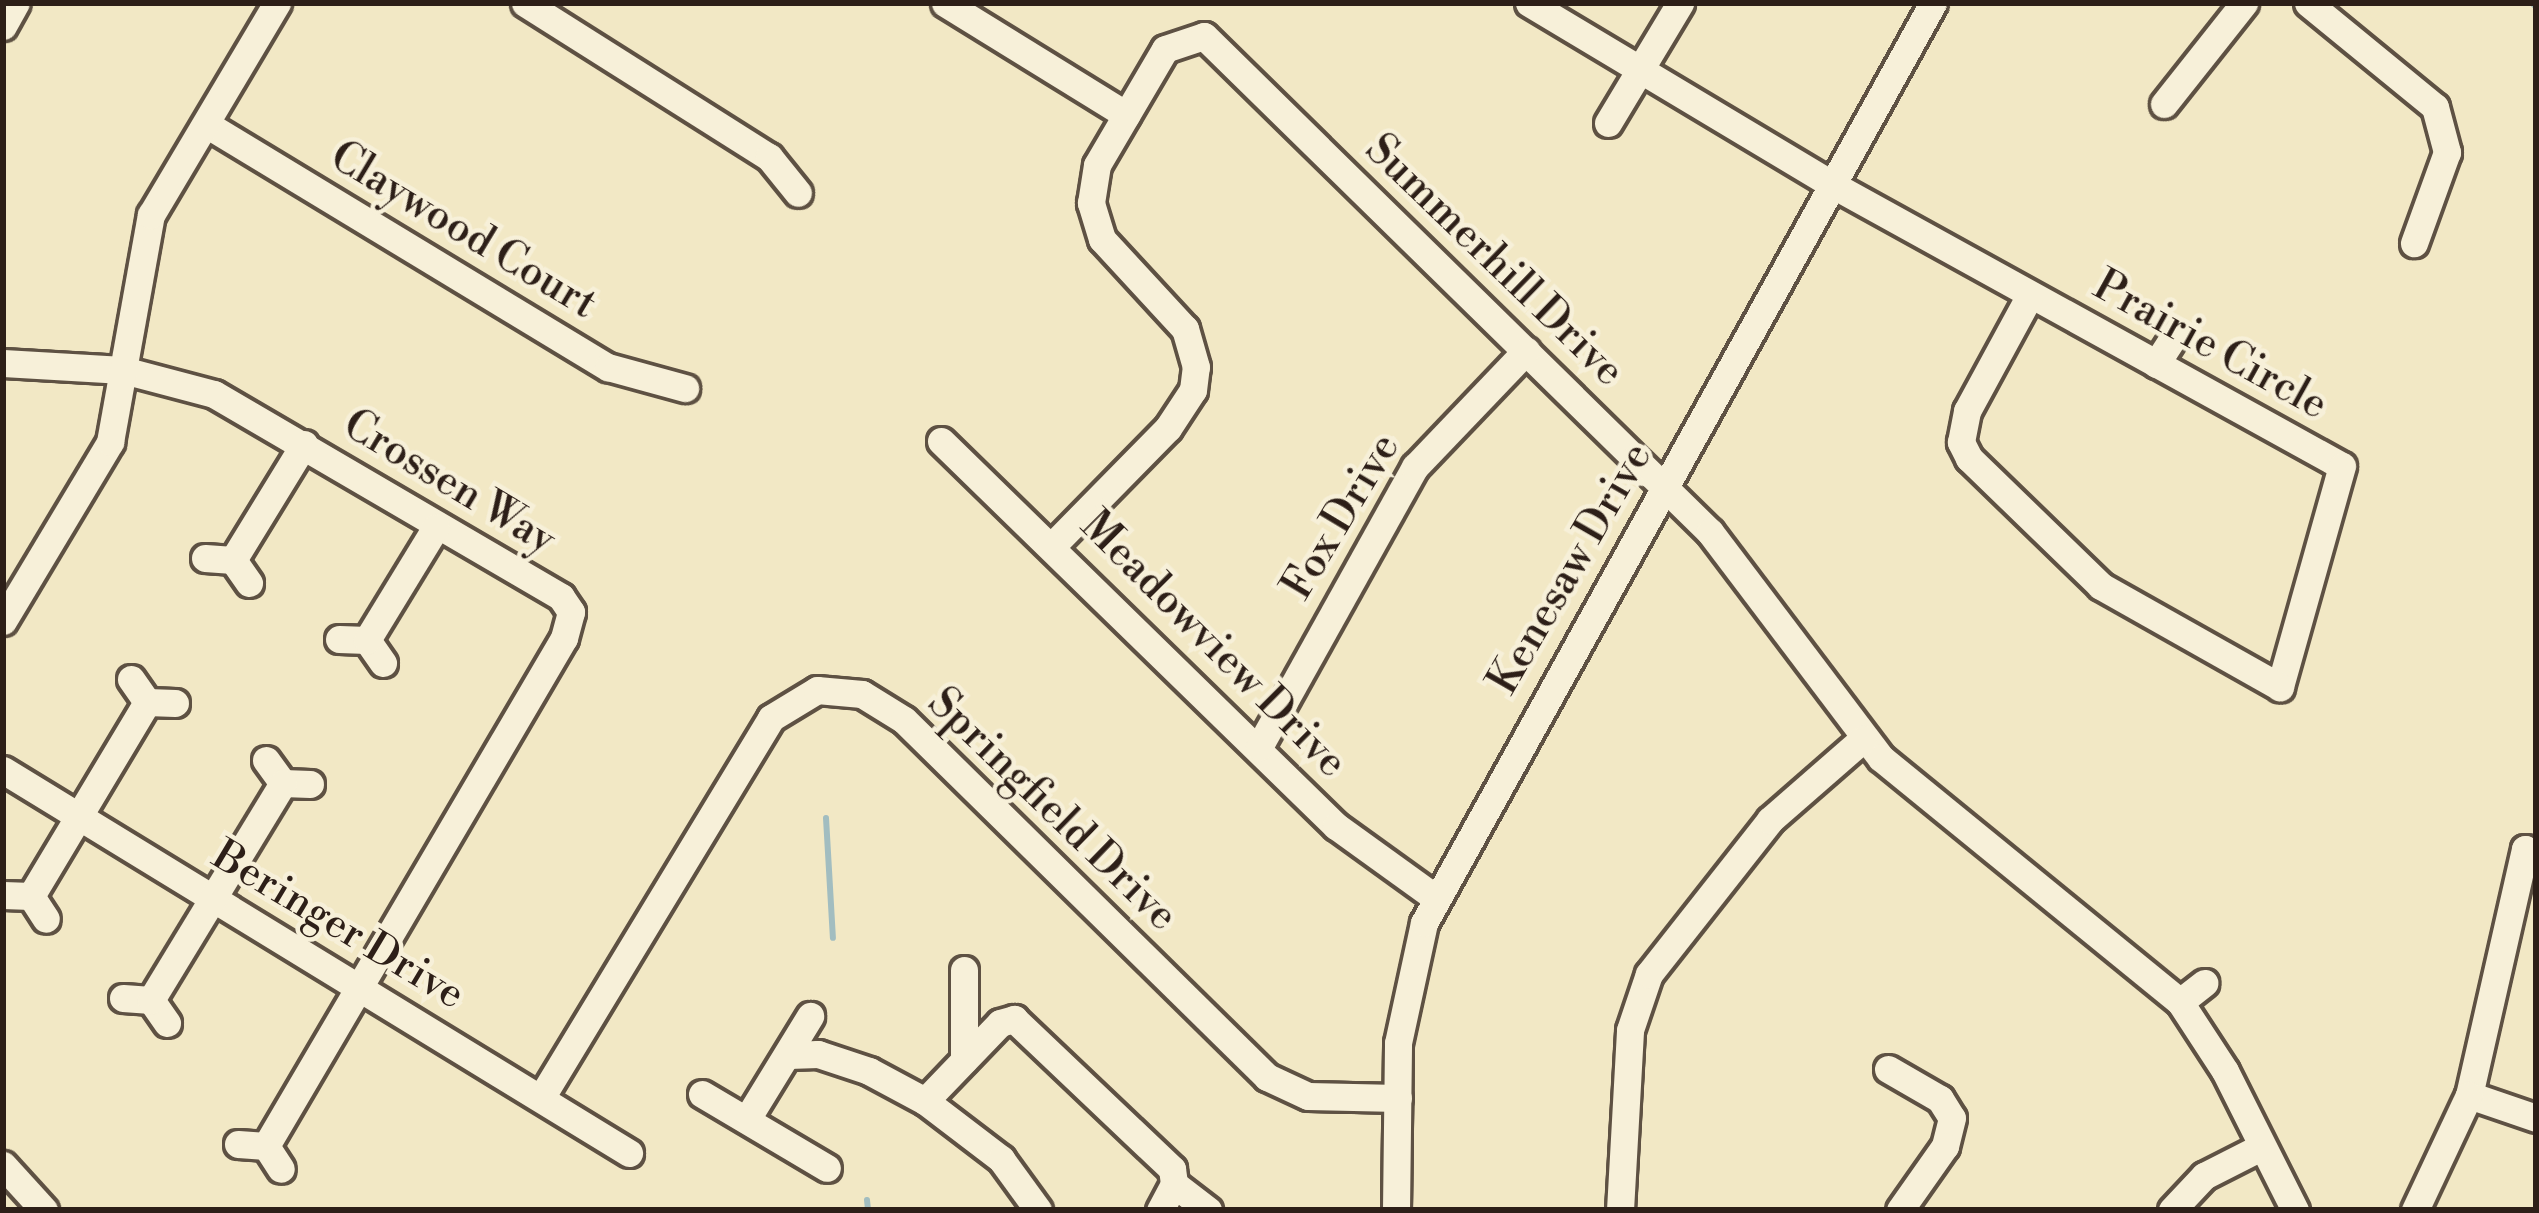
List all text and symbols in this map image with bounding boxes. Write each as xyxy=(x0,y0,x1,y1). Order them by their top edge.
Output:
street label: Summerhill Drive xyxy=(1354,125,1634,397)
street label: Claywood Court xyxy=(321,132,605,330)
street label: Prairie Circle xyxy=(2084,261,2336,431)
street label: Crossen Way xyxy=(334,400,564,566)
street label: Fox Drive xyxy=(1273,425,1411,609)
street label: Kenesaw Drive xyxy=(1479,434,1663,704)
street label: Meadowview Drive xyxy=(1069,501,1357,789)
street label: Springfield Drive xyxy=(917,678,1187,942)
street label: Beringer Drive xyxy=(203,831,473,1021)

